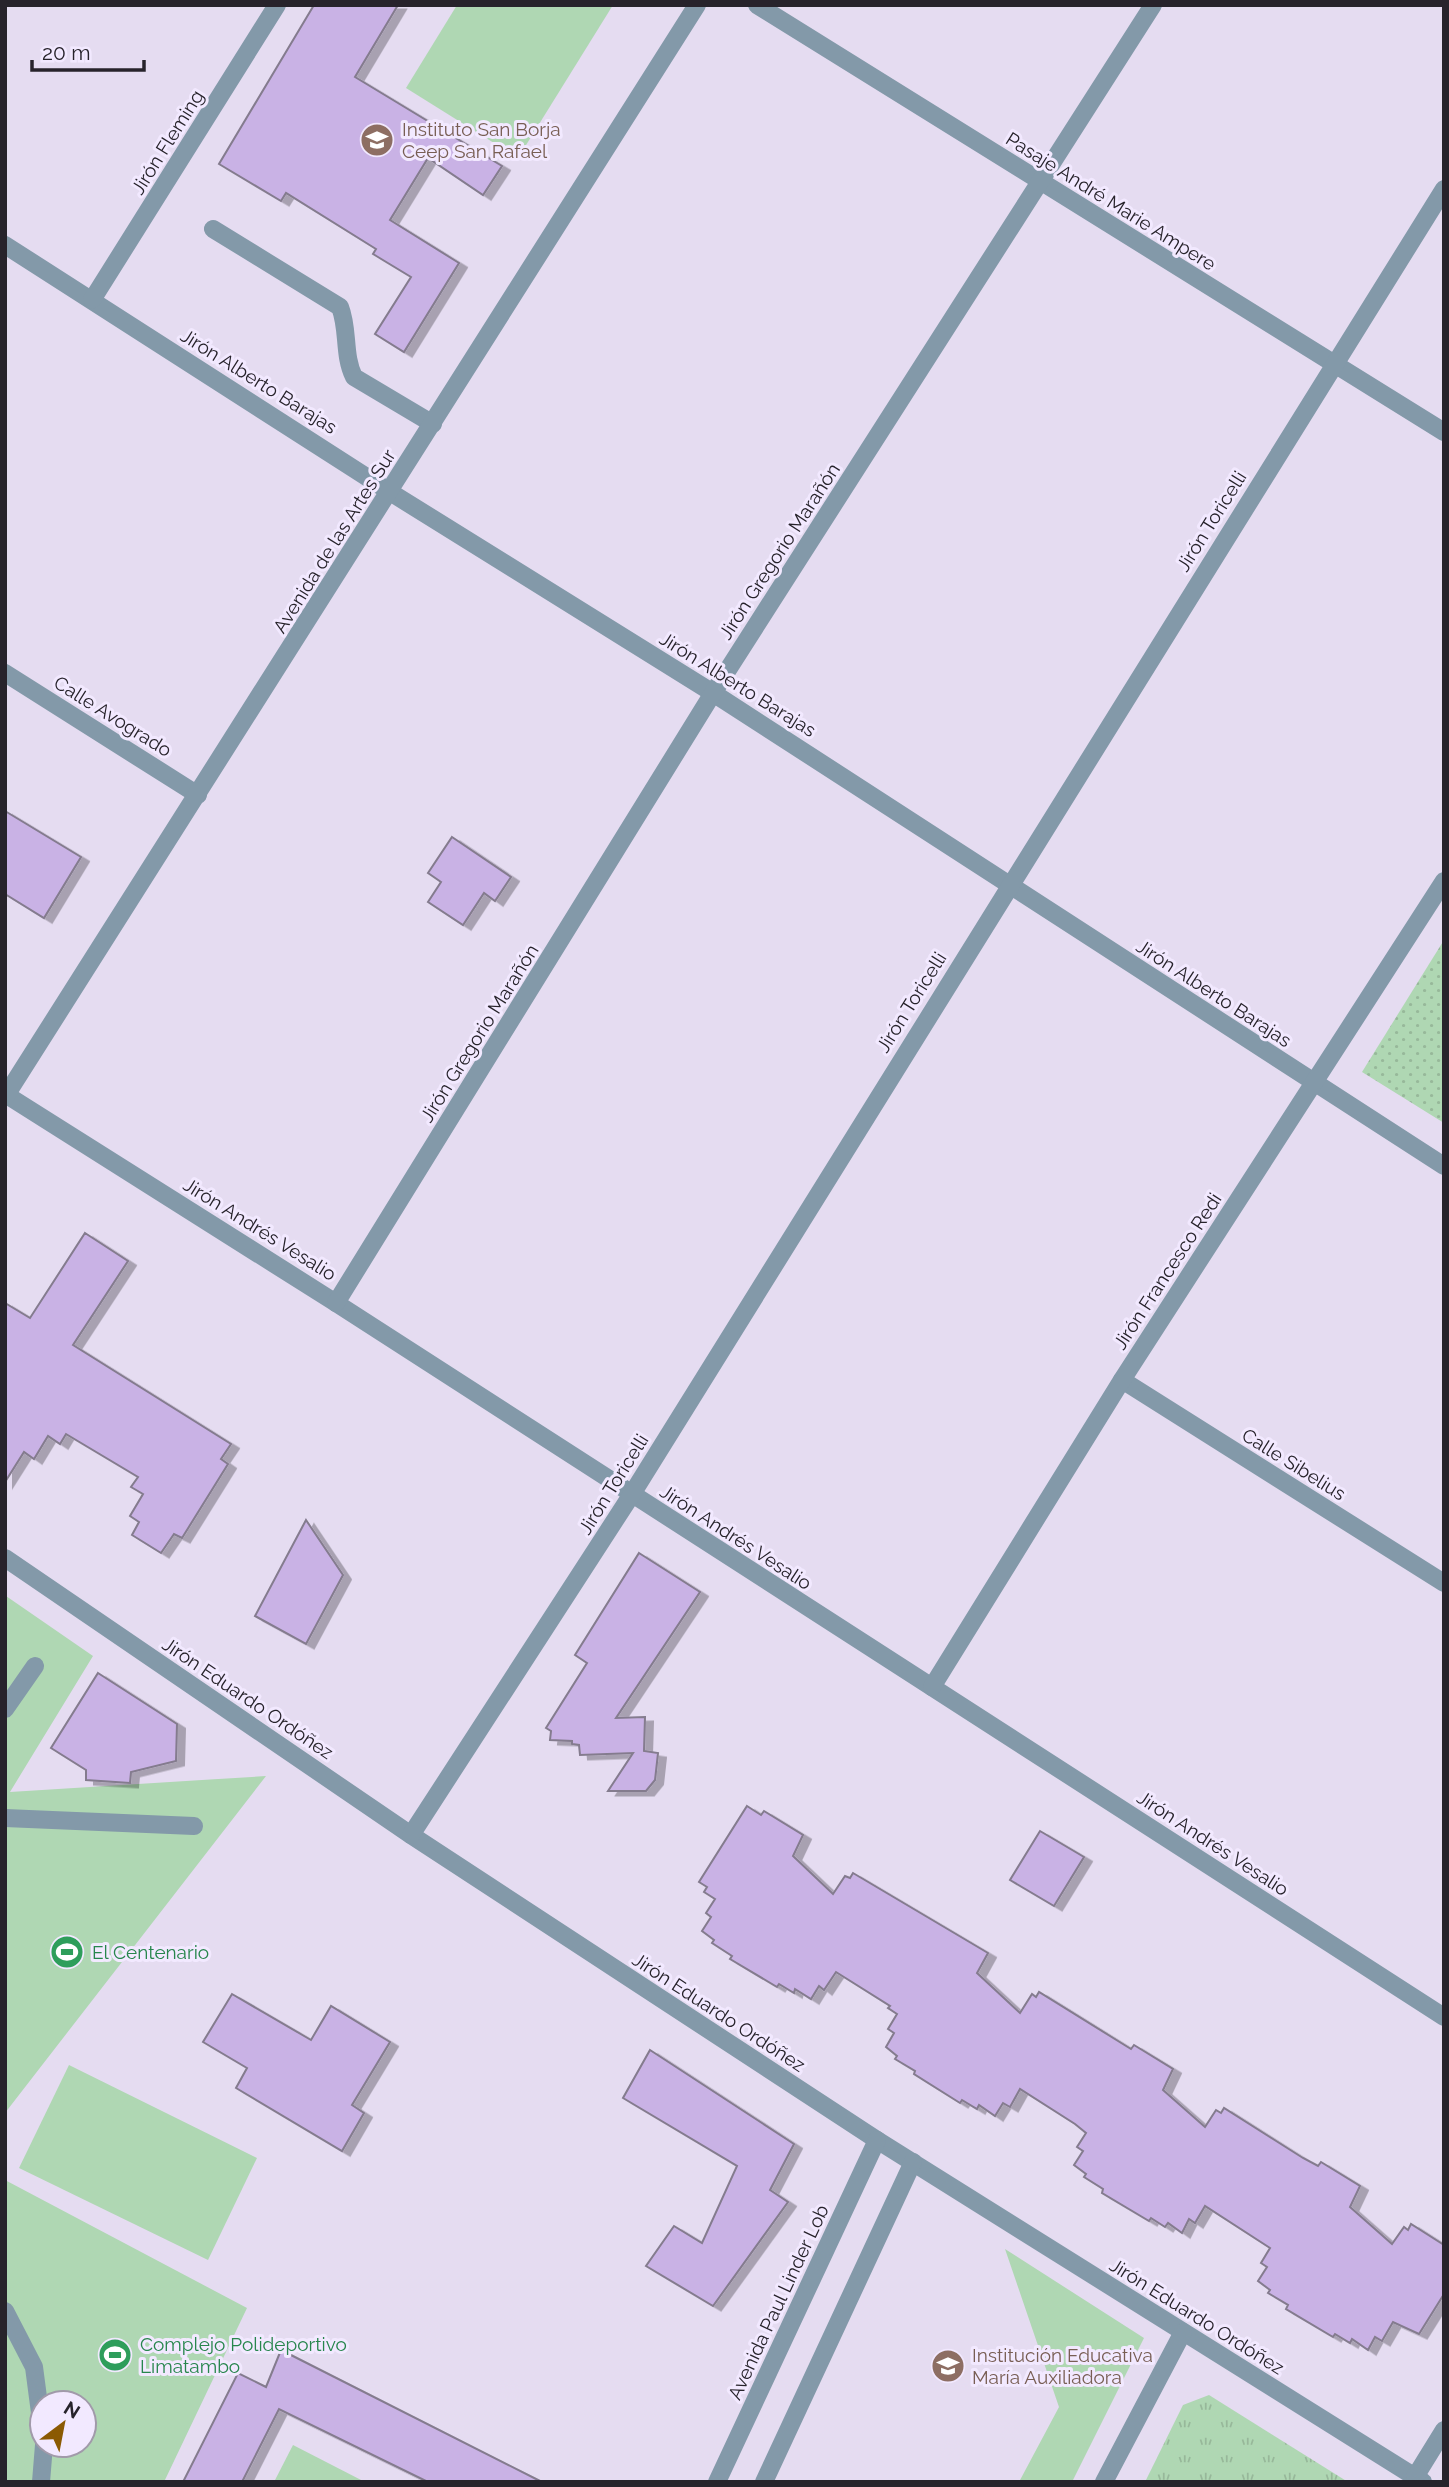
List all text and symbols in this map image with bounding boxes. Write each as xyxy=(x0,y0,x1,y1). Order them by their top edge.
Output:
scale bar xyxy=(32,28,144,72)
text: 20 m xyxy=(42,40,90,65)
street label: Jirón Fleming xyxy=(126,86,208,198)
place label: Instituto San Borja Ceep San Rafael xyxy=(402,118,561,162)
school or university icon: Instituto San Borja Ceep San Rafael xyxy=(358,121,396,159)
street label: Pasaje André Marie Ampere xyxy=(1002,127,1220,275)
street label: Jirón Alberto Barajas xyxy=(177,324,341,438)
street label: Avenida de las Artes Sur xyxy=(268,445,400,637)
street label: Jirón Gregorio Marañón xyxy=(714,459,844,643)
street label: Jirón Toricelli xyxy=(1171,467,1251,575)
street label: Jirón Alberto Barajas xyxy=(656,627,820,741)
street label: Calle Avogrado xyxy=(50,671,176,761)
street label: Jirón Alberto Barajas xyxy=(1133,935,1295,1051)
street label: Jirón Gregorio Marañón xyxy=(415,940,543,1126)
street label: Jirón Toricelli xyxy=(871,948,951,1056)
street label: Jirón Andrés Vesalio xyxy=(180,1173,340,1285)
street label: Jirón Francesco Redi xyxy=(1108,1189,1226,1353)
street label: Calle Sibelius xyxy=(1238,1423,1350,1505)
street label: Jirón Toricelli xyxy=(573,1430,653,1538)
street label: Jirón Andrés Vesalio xyxy=(656,1480,816,1594)
street label: Jirón Eduardo Ordóñez xyxy=(158,1633,338,1763)
street label: Jirón Andrés Vesalio xyxy=(1133,1786,1293,1900)
sports icon: El Centenario xyxy=(48,1933,86,1971)
place label: El Centenario xyxy=(92,1941,209,1963)
street label: Jirón Eduardo Ordóñez xyxy=(629,1948,809,2076)
street label: Avenida Paul Linder Lob xyxy=(723,2201,833,2403)
street label: Jirón Eduardo Ordóñez xyxy=(1106,2253,1288,2379)
place label: Complejo Polideportivo Limatambo xyxy=(140,2333,347,2377)
sports icon: Complejo Polideportivo Limatambo xyxy=(96,2336,134,2374)
place label: Institución Educativa María Auxiliadora xyxy=(972,2344,1153,2388)
school or university icon: Institución Educativa María Auxiliadora xyxy=(929,2347,967,2385)
north arrow xyxy=(28,2389,98,2459)
text: N xyxy=(60,2396,84,2423)

